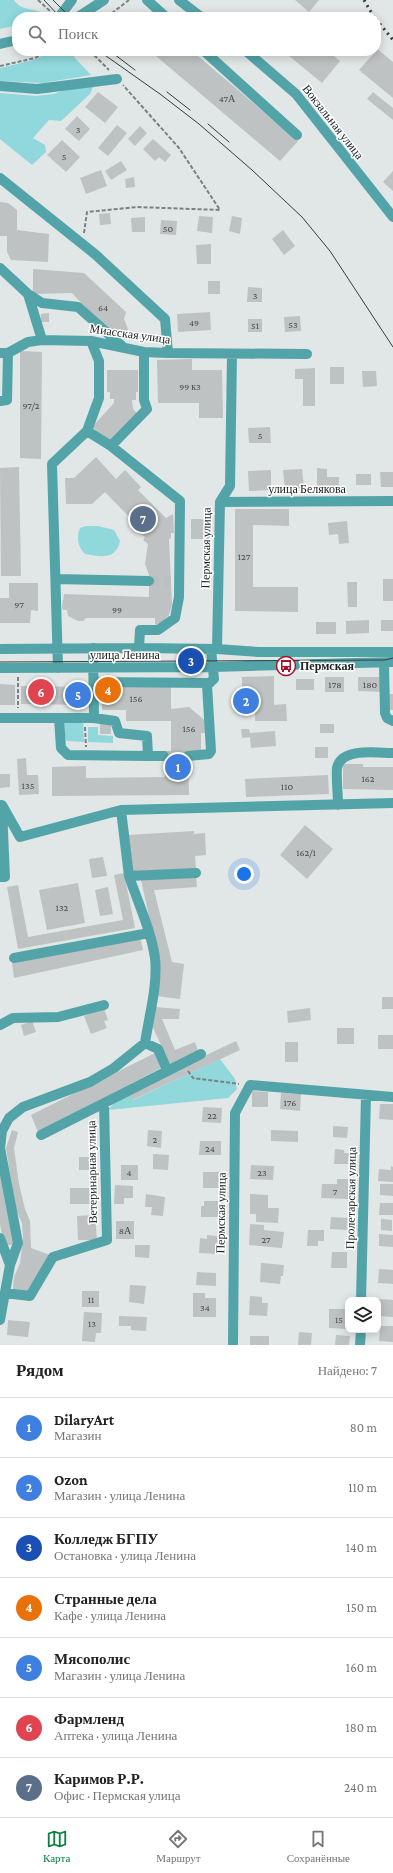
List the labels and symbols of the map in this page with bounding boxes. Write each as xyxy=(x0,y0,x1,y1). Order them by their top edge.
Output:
street label: Вокзальная улица xyxy=(300,82,367,162)
house number: 47А xyxy=(219,93,236,104)
house number: 3 xyxy=(76,124,81,135)
house number: 5 xyxy=(62,151,67,162)
house number: 50 xyxy=(163,223,174,234)
house number: 3 xyxy=(253,290,258,301)
house number: 64 xyxy=(98,302,108,313)
house number: 49 xyxy=(189,317,199,328)
house number: 53 xyxy=(288,319,298,330)
house number: 51 xyxy=(251,320,259,331)
street label: Миасская улица xyxy=(89,321,172,347)
house number: 99 к3 xyxy=(179,381,201,392)
house number: 97/2 xyxy=(22,400,40,411)
house number: 5 xyxy=(258,430,263,441)
street label: улица Белякова xyxy=(268,482,346,496)
pin: 7 xyxy=(130,504,156,534)
street label: Пермская улица xyxy=(198,507,214,589)
house number: 127 xyxy=(238,551,251,562)
house number: 97 xyxy=(14,599,24,610)
house number: 99 xyxy=(112,604,122,615)
pin: 3 xyxy=(178,646,204,676)
street label: улица Ленина xyxy=(90,648,161,662)
bus stop icon: Пермская xyxy=(275,655,297,677)
place label: Пермская xyxy=(300,659,354,673)
pin: 4 xyxy=(95,675,121,705)
pin: 6 xyxy=(28,677,54,707)
house number: 178 xyxy=(328,679,342,690)
house number: 180 xyxy=(363,679,378,690)
pin: 5 xyxy=(65,680,91,710)
pin: 2 xyxy=(233,686,259,716)
house number: 156 xyxy=(129,693,143,704)
house number: 156 xyxy=(182,723,196,734)
pin: 1 xyxy=(165,752,191,782)
house number: 162 xyxy=(362,773,375,784)
house number: 135 xyxy=(22,780,35,791)
house number: 110 xyxy=(281,781,293,792)
house number: 162/1 xyxy=(296,847,316,858)
your location xyxy=(234,864,254,884)
house number: 132 xyxy=(56,902,69,913)
house number: 176 xyxy=(284,1097,296,1108)
house number: 22 xyxy=(207,1110,217,1121)
street label: Ветеринарная улица xyxy=(84,1120,100,1224)
house number: 2 xyxy=(153,1134,158,1145)
house number: 24 xyxy=(205,1143,215,1154)
street label: Пролетарская улица xyxy=(343,1146,359,1249)
house number: 4 xyxy=(126,1167,132,1178)
house number: 23 xyxy=(257,1167,267,1178)
street label: Пермская улица xyxy=(213,1172,229,1254)
house number: 7 xyxy=(333,1186,338,1197)
house number: 8А xyxy=(119,1225,132,1236)
house number: 27 xyxy=(261,1234,271,1245)
house number: 11 xyxy=(88,1294,94,1305)
house number: 34 xyxy=(200,1302,210,1313)
house number: 15 xyxy=(335,1314,343,1325)
house number: 13 xyxy=(88,1318,96,1329)

